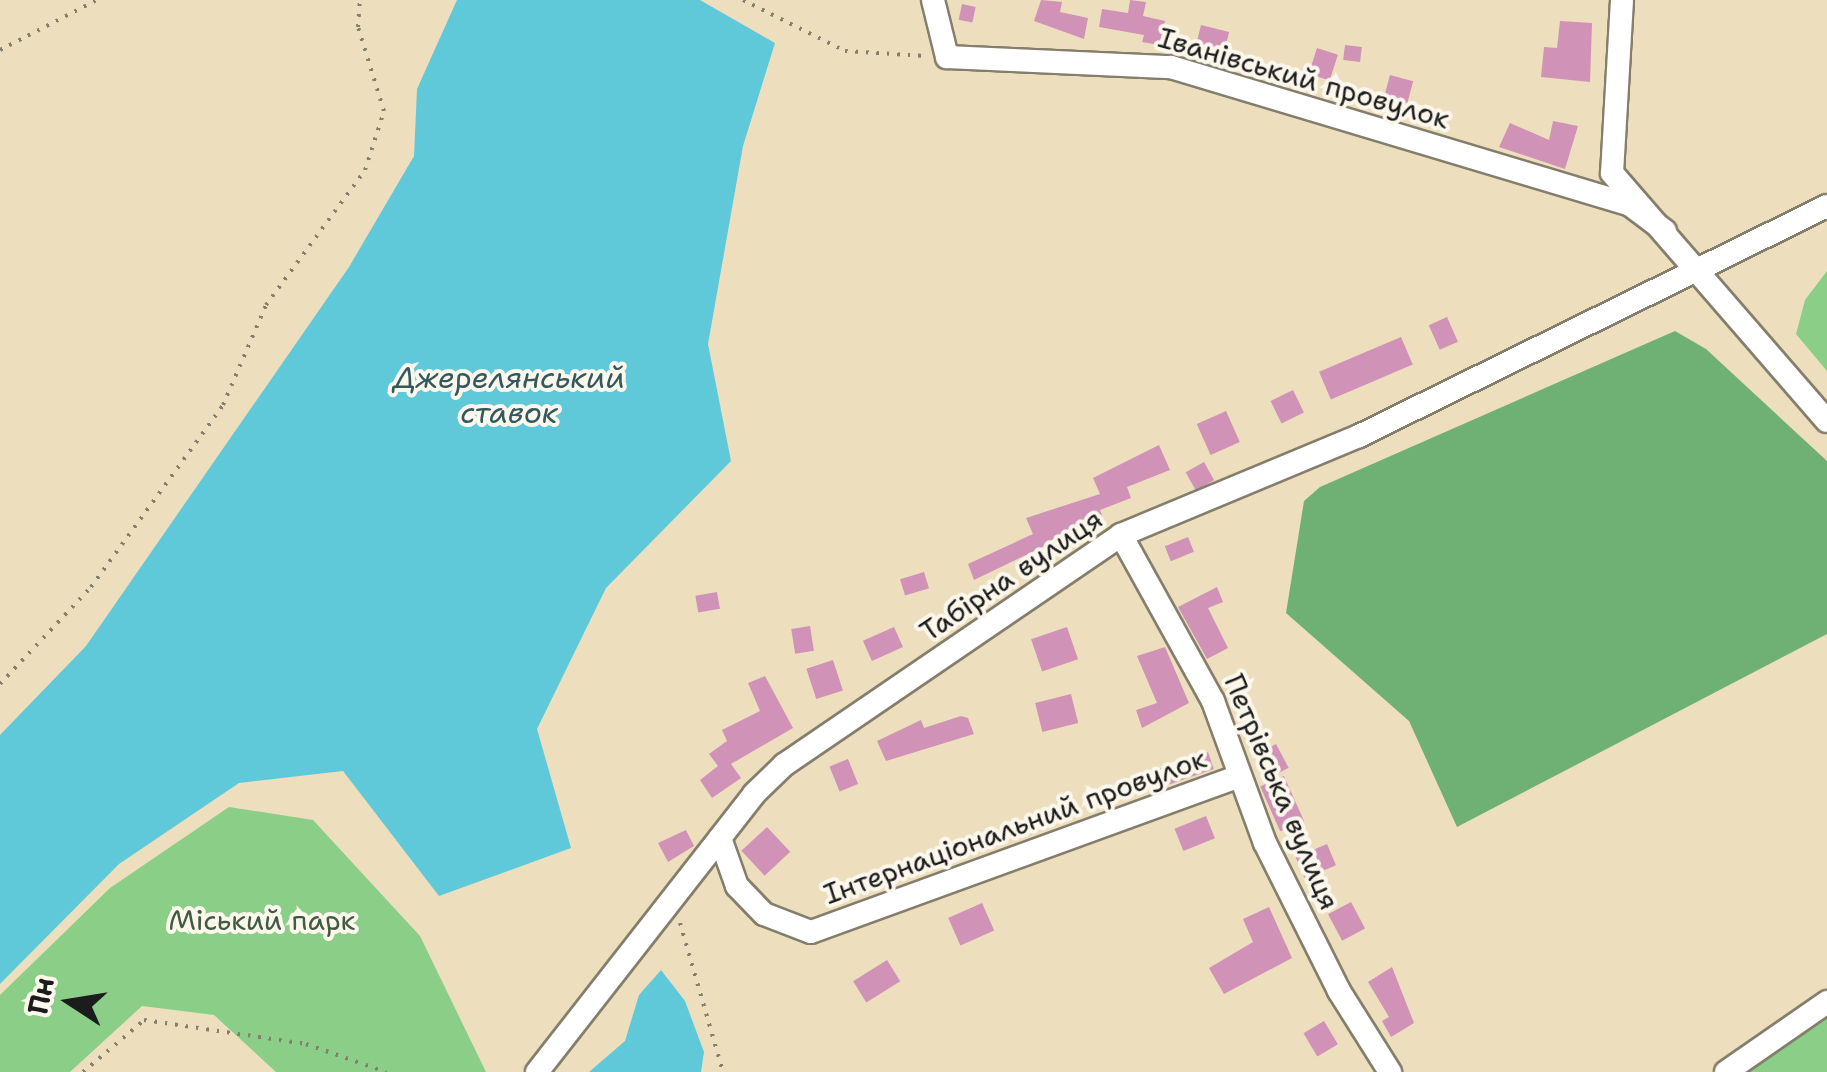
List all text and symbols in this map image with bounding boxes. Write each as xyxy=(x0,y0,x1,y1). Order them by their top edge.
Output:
street label: Іванівський провулок xyxy=(1155,20,1453,136)
water label: Джерелянський ставок xyxy=(393,360,625,430)
street label: Табірна вулиця xyxy=(914,502,1108,648)
street label: Петрівська вулиця xyxy=(1217,669,1347,915)
street label: Інтернаціональний провулок xyxy=(819,741,1211,911)
park label: Міський парк xyxy=(169,903,355,937)
north arrow xyxy=(20,952,120,1052)
text: Пн xyxy=(18,974,63,1018)

